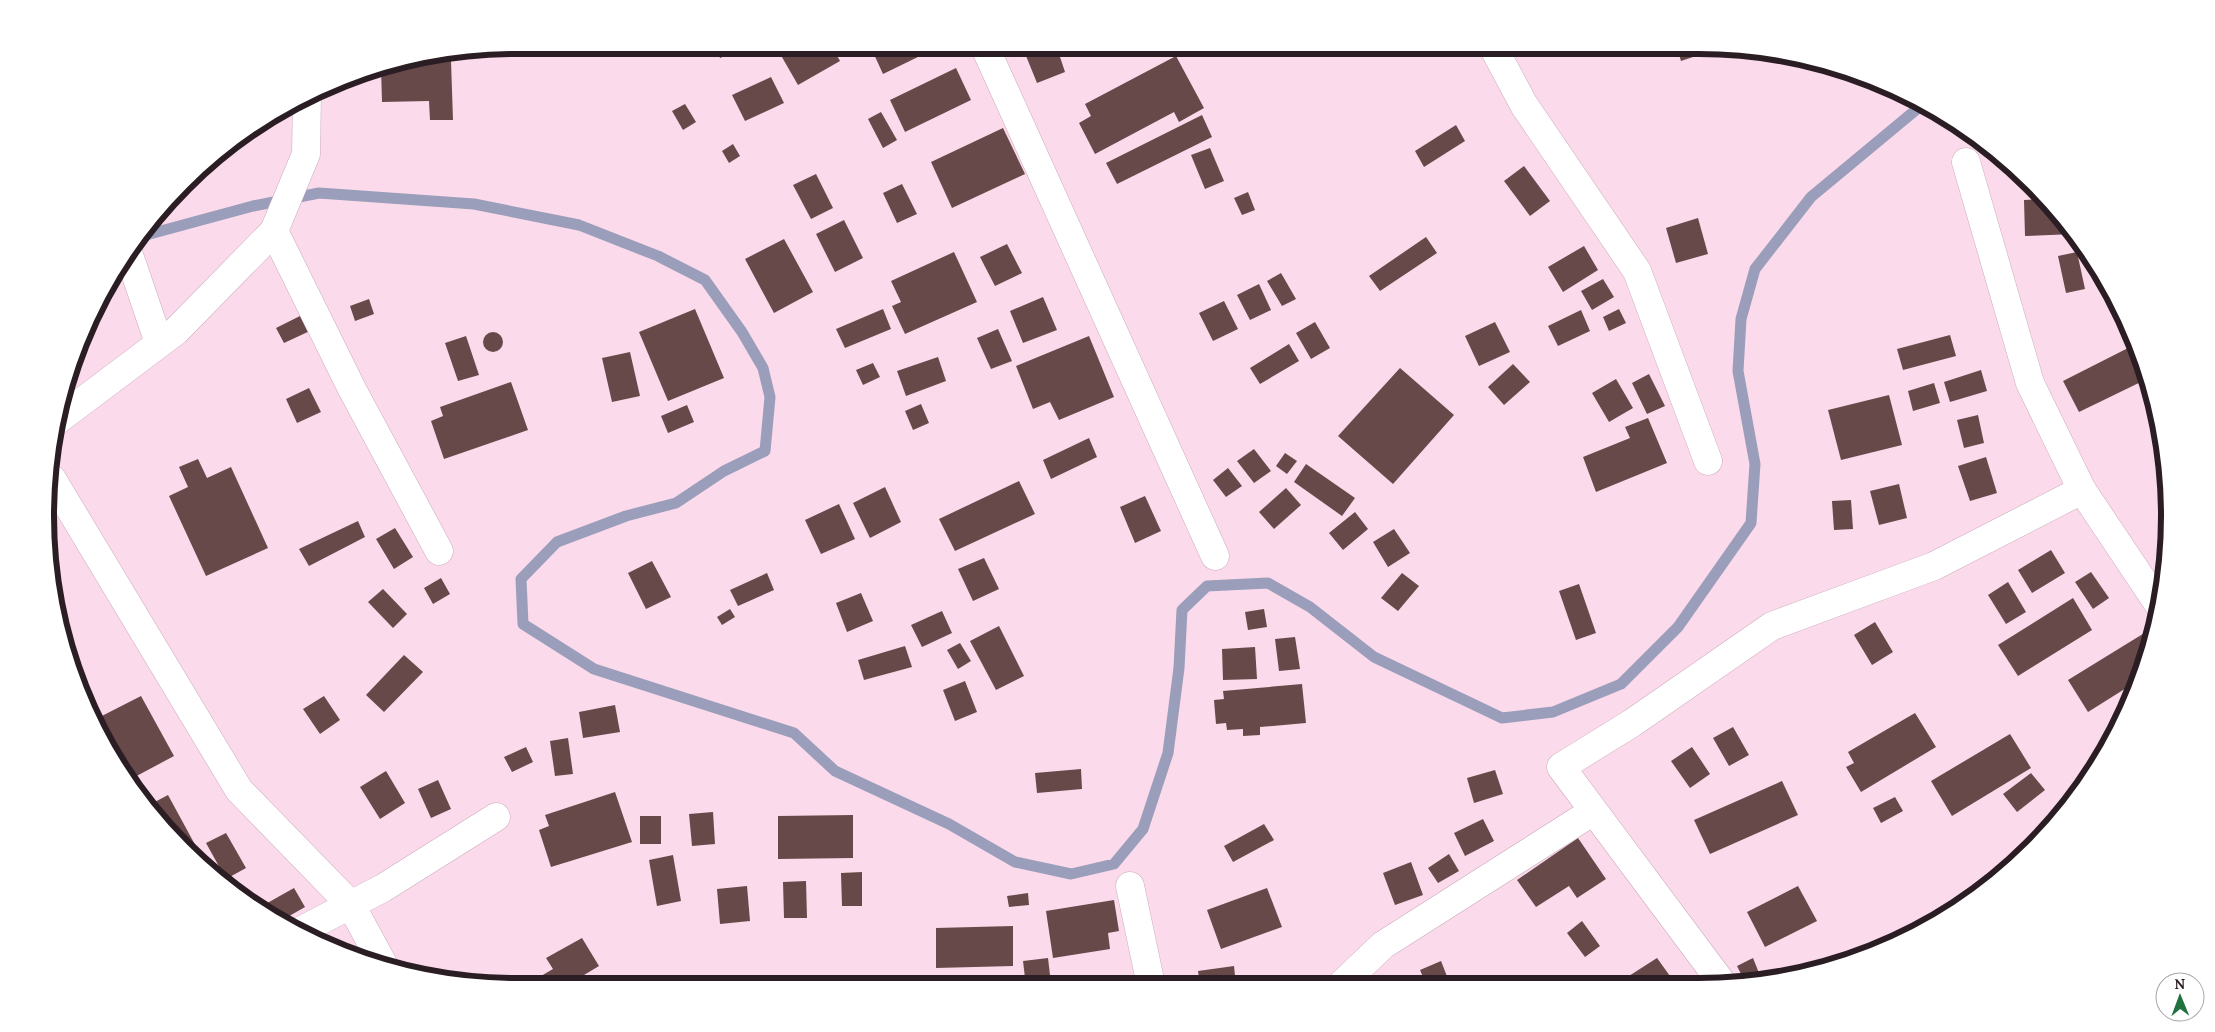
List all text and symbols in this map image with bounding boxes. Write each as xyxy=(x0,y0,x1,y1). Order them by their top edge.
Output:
north arrow xyxy=(2155,972,2205,1022)
text: N xyxy=(2174,975,2186,993)

